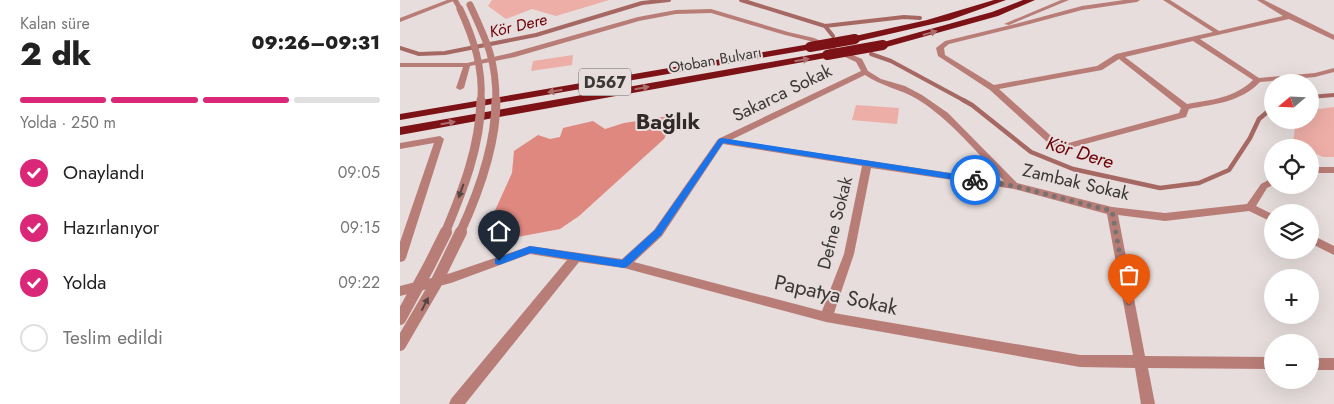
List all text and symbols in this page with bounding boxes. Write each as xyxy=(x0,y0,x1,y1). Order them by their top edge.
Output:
water label: Kör Dere xyxy=(487,8,549,43)
text: Kalan süre xyxy=(20,12,90,35)
one-way arrow xyxy=(923,28,938,36)
text: 09:26–09:31 xyxy=(252,29,380,56)
text: 2 dk xyxy=(20,31,91,77)
street label: Otoban Bulvarı xyxy=(667,41,763,79)
one-way arrow xyxy=(795,55,811,63)
street label: Sakarca Sokak xyxy=(728,58,836,128)
road number: D567 xyxy=(579,68,631,95)
north arrow xyxy=(1264,74,1319,129)
map controls xyxy=(1264,74,1319,389)
one-way arrow xyxy=(635,84,651,92)
one-way arrow xyxy=(547,87,563,95)
district label: Bağlık xyxy=(636,105,701,137)
text: Yolda · 250 m xyxy=(20,111,116,134)
one-way arrow xyxy=(440,118,456,126)
water label: Kör Dere xyxy=(1043,129,1118,176)
button: locate xyxy=(1264,139,1319,194)
courier xyxy=(950,155,1000,205)
street label: Zambak Sokak xyxy=(1020,157,1132,207)
icon: check xyxy=(20,159,48,187)
text: Onaylandı xyxy=(63,159,145,186)
text: 09:05 xyxy=(338,161,380,184)
icon: bike xyxy=(961,166,989,194)
street label: Defne Sokak xyxy=(811,174,859,272)
one-way arrow xyxy=(457,184,465,199)
button: layers xyxy=(1264,204,1319,259)
pin xyxy=(478,210,520,261)
icon: check xyxy=(20,214,48,242)
text: Hazırlanıyor xyxy=(63,214,159,241)
text: 09:15 xyxy=(340,216,380,239)
icon: home xyxy=(485,217,513,245)
pin xyxy=(1108,254,1150,305)
icon: bag xyxy=(1115,261,1143,289)
street label: Papatya Sokak xyxy=(772,267,901,323)
icon: check xyxy=(20,269,48,297)
text: Yolda xyxy=(63,269,106,296)
button: + xyxy=(1264,269,1319,324)
text: 09:22 xyxy=(338,271,380,294)
one-way arrow xyxy=(421,297,429,311)
text: Teslim edildi xyxy=(63,324,163,351)
button: − xyxy=(1264,334,1319,389)

